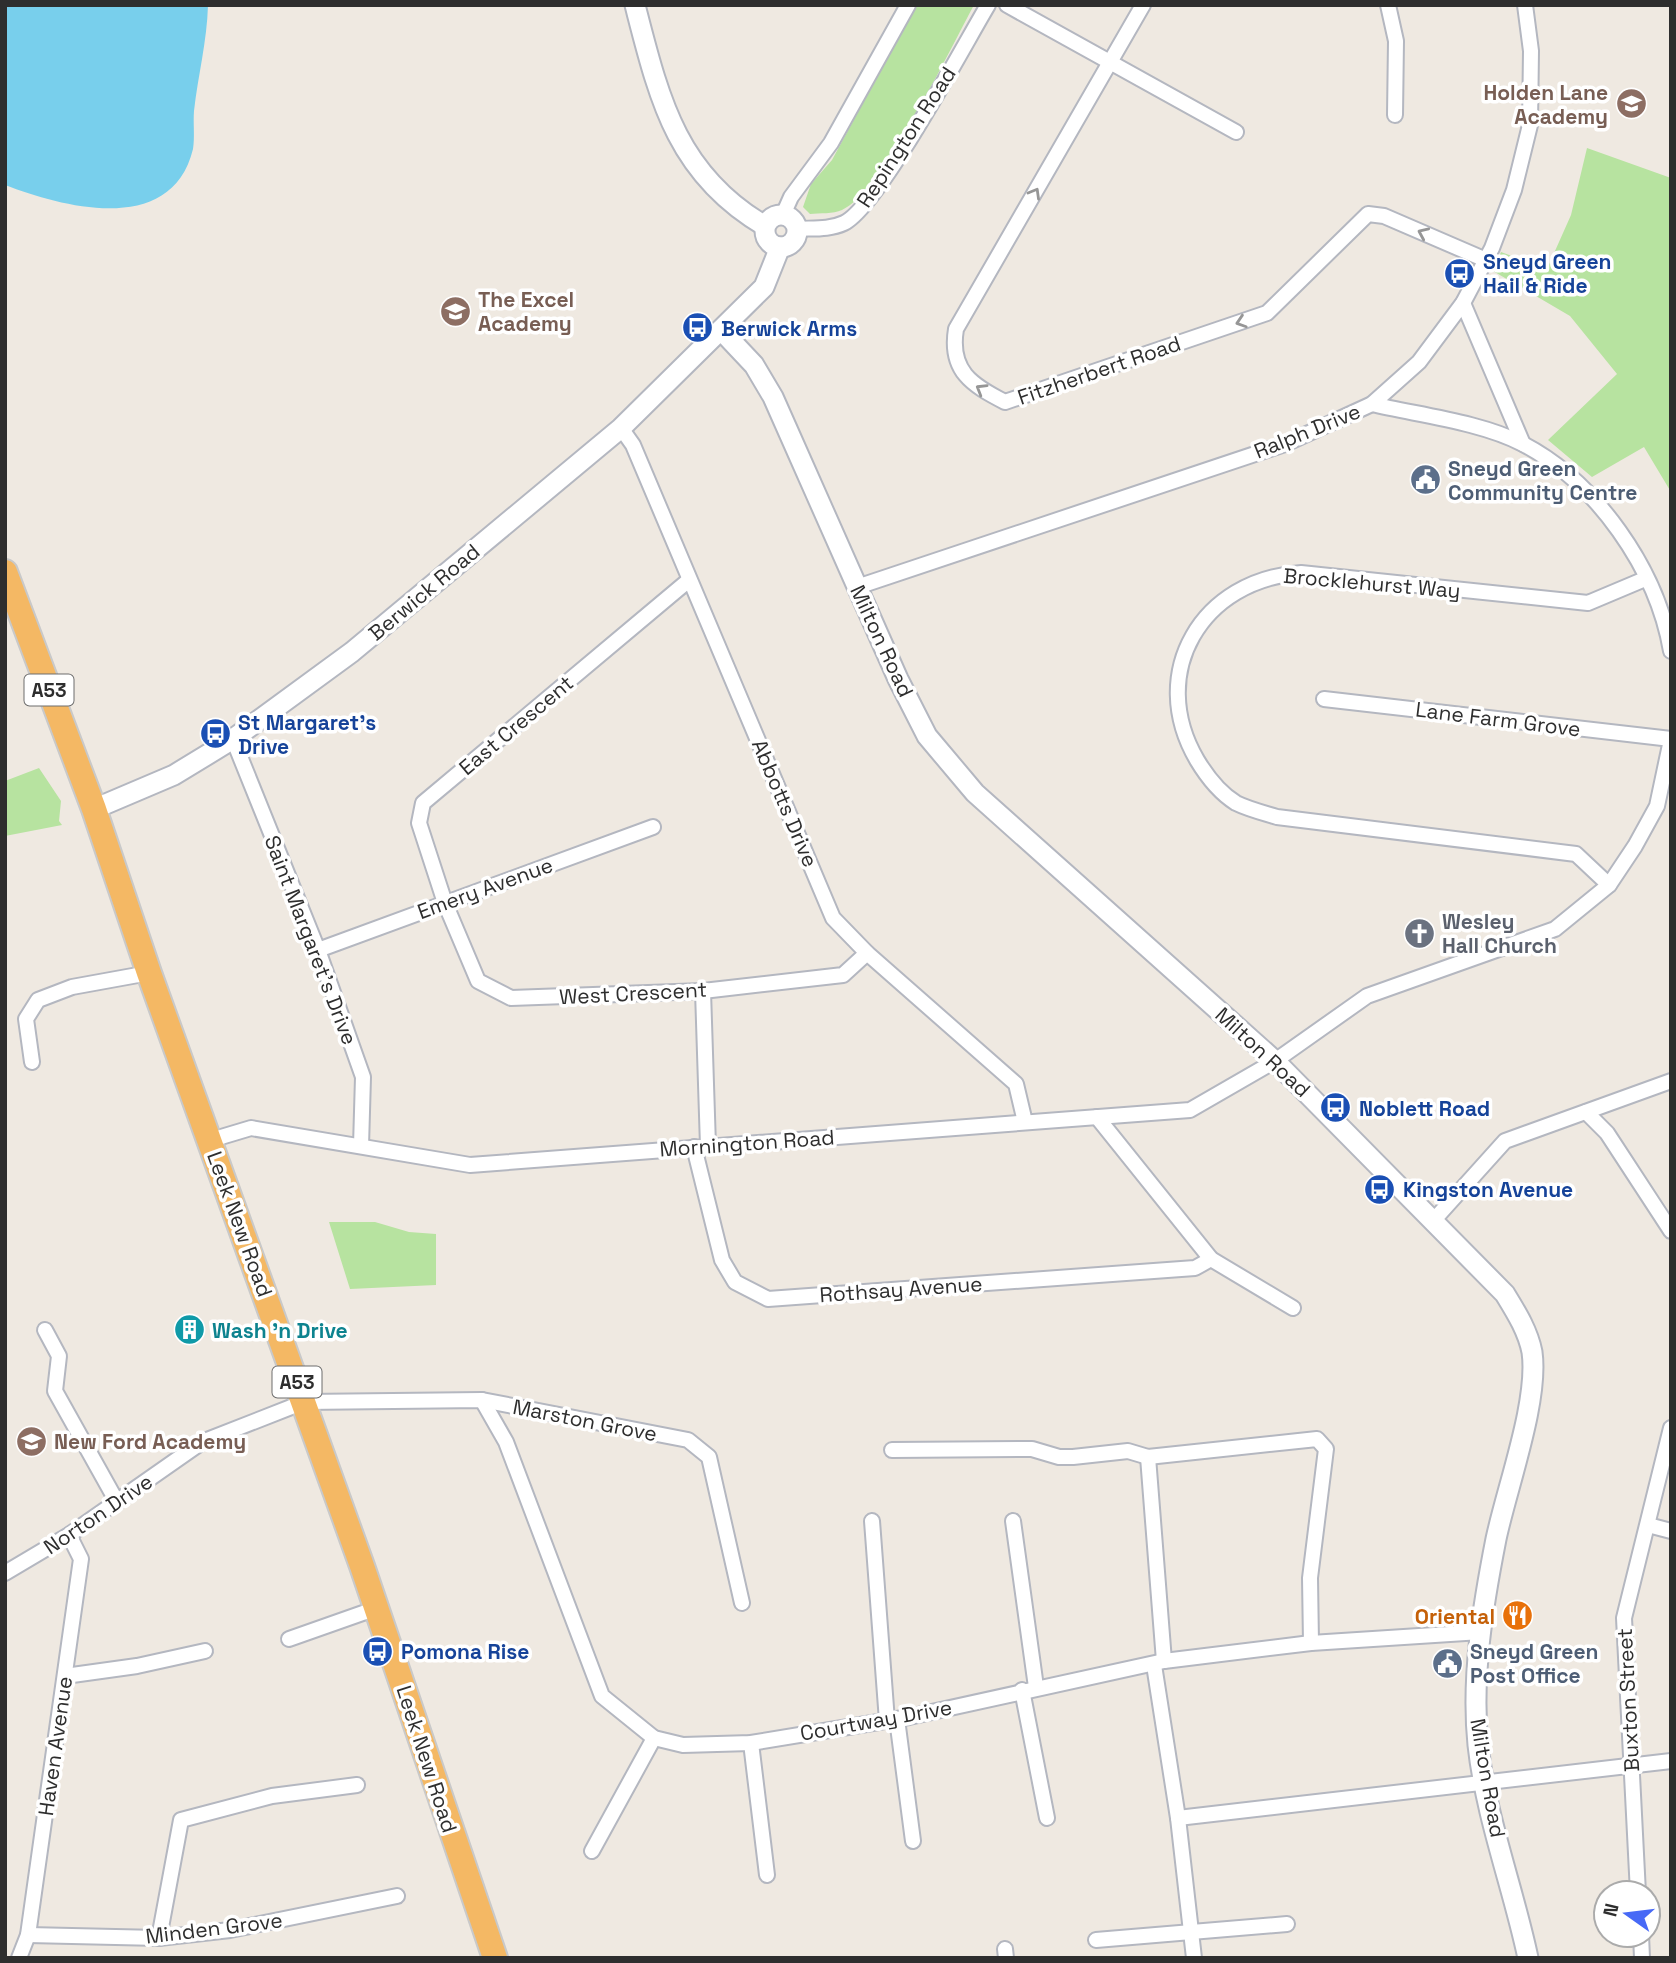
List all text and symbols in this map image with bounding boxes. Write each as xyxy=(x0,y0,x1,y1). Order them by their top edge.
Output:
street label: Repington Road xyxy=(850,61,962,213)
place label: Holden Lane Academy xyxy=(1483,79,1608,130)
school or university icon: Holden Lane Academy xyxy=(1614,87,1648,121)
one-way arrow xyxy=(1027,188,1040,201)
one-way arrow xyxy=(1418,227,1430,241)
place label: Sneyd Green Hail & Ride xyxy=(1483,248,1611,299)
bus stop icon: Sneyd Green Hail & Ride xyxy=(1443,256,1477,290)
place label: The Excel Academy xyxy=(478,286,574,337)
school or university icon: The Excel Academy xyxy=(438,294,472,328)
bus stop icon: Berwick Arms xyxy=(681,311,715,345)
one-way arrow xyxy=(1235,314,1247,328)
place label: Berwick Arms xyxy=(721,315,857,342)
street label: Fitzherbert Road xyxy=(1014,329,1184,411)
one-way arrow xyxy=(976,384,989,397)
street label: Ralph Drive xyxy=(1250,397,1364,465)
place label: Sneyd Green Community Centre xyxy=(1448,455,1637,506)
public building icon: Sneyd Green Community Centre xyxy=(1408,463,1442,497)
street label: Berwick Road xyxy=(363,538,485,646)
street label: Brocklehurst Way xyxy=(1282,562,1462,604)
street label: Milton Road xyxy=(844,581,920,701)
street label: East Crescent xyxy=(453,669,579,781)
road number: A53 xyxy=(24,674,74,706)
street label: Lane Farm Grove xyxy=(1414,695,1582,743)
place label: St Margaret's Drive xyxy=(238,709,376,760)
bus stop icon: St Margaret's Drive xyxy=(198,717,232,751)
street label: Abbotts Drive xyxy=(746,735,824,871)
street label: Saint Margaret's Drive xyxy=(259,831,363,1049)
street label: Emery Avenue xyxy=(413,851,557,925)
place label: Wesley Hall Church xyxy=(1442,908,1557,959)
church icon: Wesley Hall Church xyxy=(1402,916,1436,950)
street label: West Crescent xyxy=(558,976,708,1010)
street label: Milton Road xyxy=(1210,1001,1316,1103)
bus stop icon: Noblett Road xyxy=(1319,1091,1353,1125)
place label: Noblett Road xyxy=(1359,1095,1490,1122)
street label: Mornington Road xyxy=(659,1123,835,1163)
street label: Leek New Road xyxy=(201,1148,279,1300)
bus stop icon: Kingston Avenue xyxy=(1363,1172,1397,1206)
place label: Kingston Avenue xyxy=(1403,1176,1573,1203)
street label: Rothsay Avenue xyxy=(819,1270,983,1308)
building icon: Wash 'n Drive xyxy=(172,1313,206,1347)
place label: Wash 'n Drive xyxy=(212,1317,348,1344)
road number: A53 xyxy=(272,1366,322,1398)
street label: Marston Grove xyxy=(510,1393,660,1447)
school or university icon: New Ford Academy xyxy=(14,1424,48,1458)
place label: New Ford Academy xyxy=(54,1428,246,1455)
street label: Norton Drive xyxy=(38,1468,158,1560)
restaurant icon: Oriental xyxy=(1501,1599,1535,1633)
place label: Oriental xyxy=(1415,1603,1495,1630)
street label: Buxton Street xyxy=(1611,1627,1645,1773)
bus stop icon: Pomona Rise xyxy=(361,1634,395,1668)
place label: Pomona Rise xyxy=(401,1638,529,1665)
place label: Sneyd Green Post Office xyxy=(1470,1638,1598,1689)
public building icon: Sneyd Green Post Office xyxy=(1430,1646,1464,1680)
street label: Haven Avenue xyxy=(32,1674,78,1818)
street label: Leek New Road xyxy=(391,1682,463,1836)
street label: Courtway Drive xyxy=(798,1693,954,1747)
street label: Milton Road xyxy=(1464,1716,1512,1840)
north arrow xyxy=(1592,1879,1662,1949)
text: N xyxy=(1597,1901,1625,1919)
street label: Minden Grove xyxy=(144,1906,284,1950)

